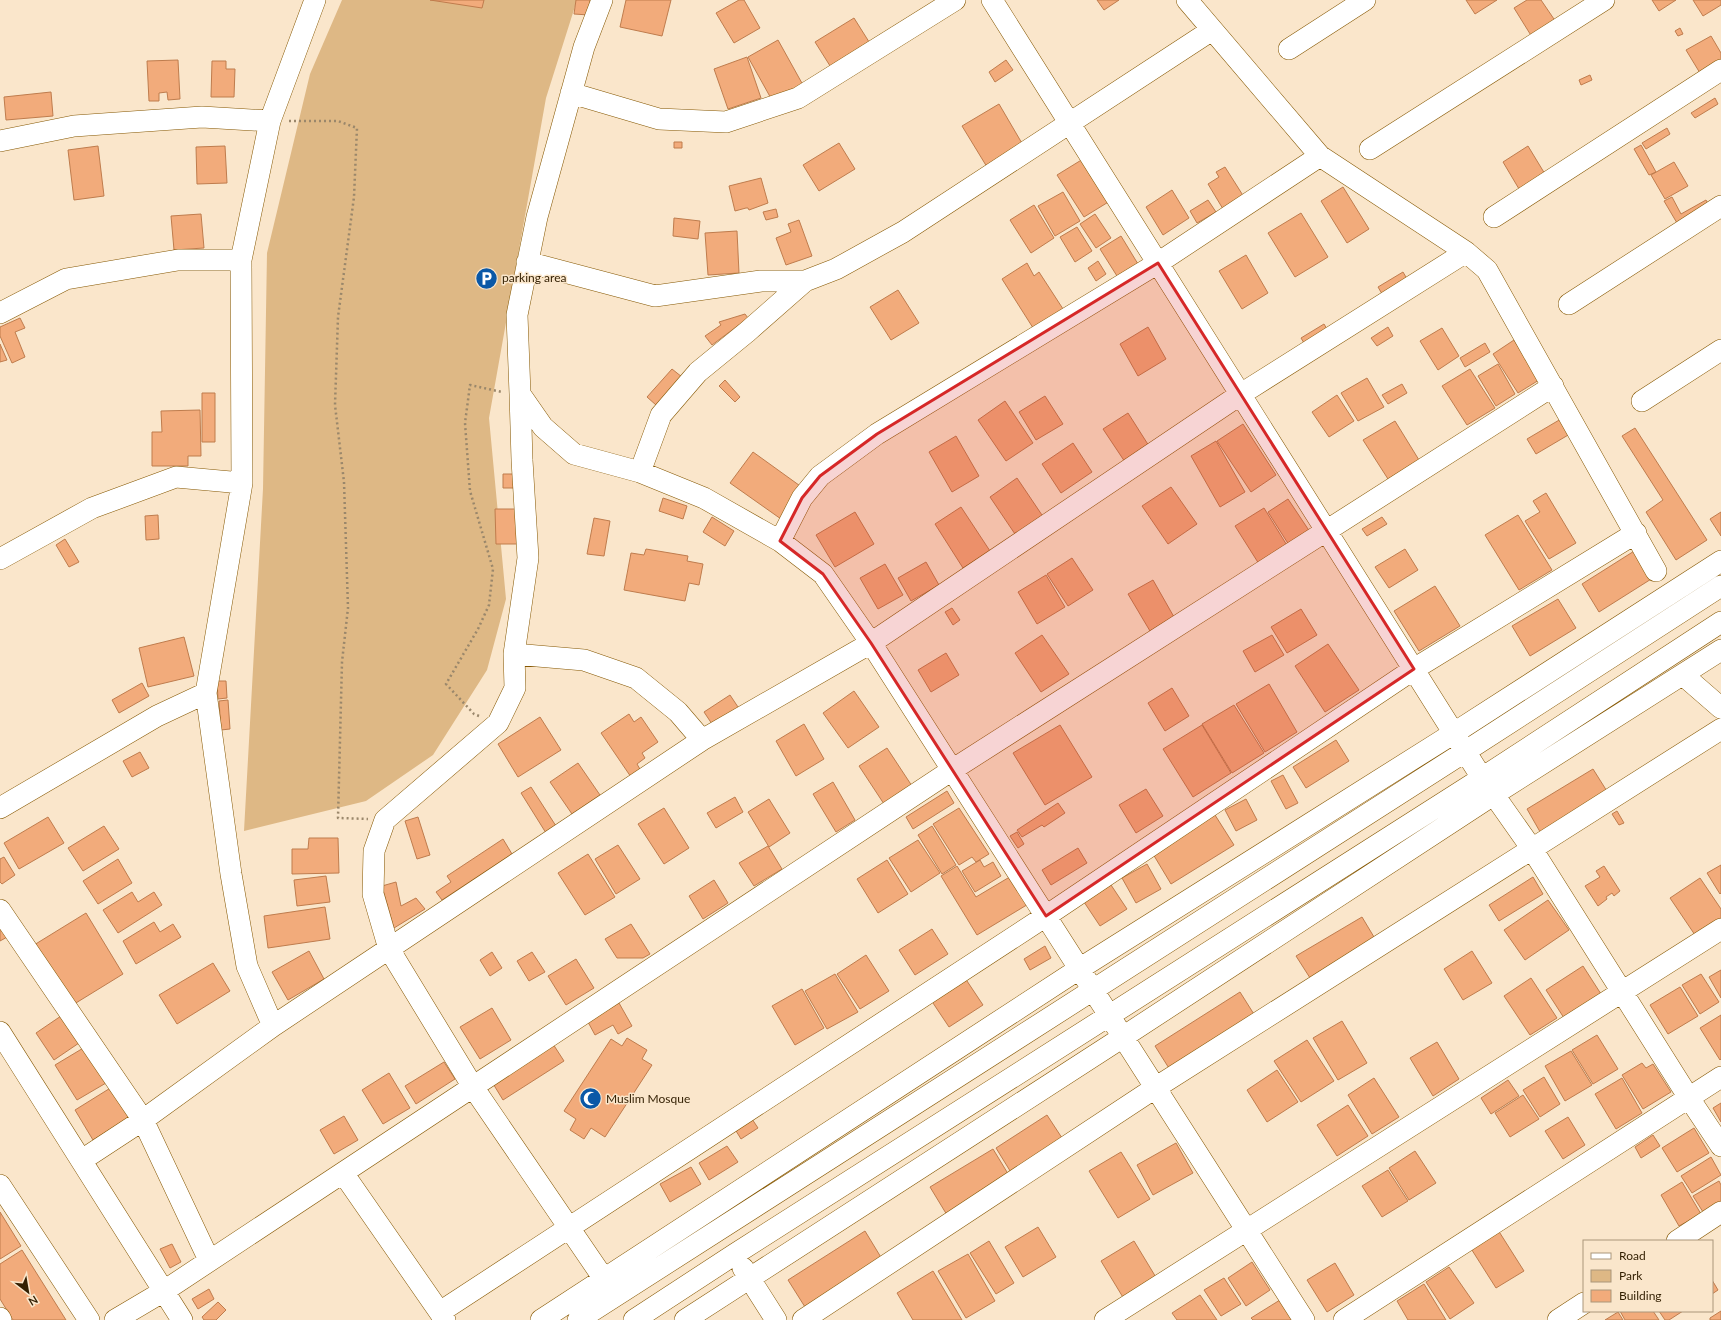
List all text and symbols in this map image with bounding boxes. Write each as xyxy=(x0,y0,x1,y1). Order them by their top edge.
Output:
parking icon: parking area xyxy=(474,265,500,291)
place label: parking area xyxy=(502,270,566,285)
mosque icon: Muslim Mosque xyxy=(578,1086,604,1112)
place label: Muslim Mosque xyxy=(606,1091,690,1106)
legend xyxy=(1583,1240,1713,1312)
text: Road xyxy=(1619,1248,1646,1263)
text: Park xyxy=(1619,1268,1643,1283)
north arrow xyxy=(8,1272,48,1312)
text: Building xyxy=(1619,1288,1662,1303)
text: N xyxy=(26,1293,40,1309)

